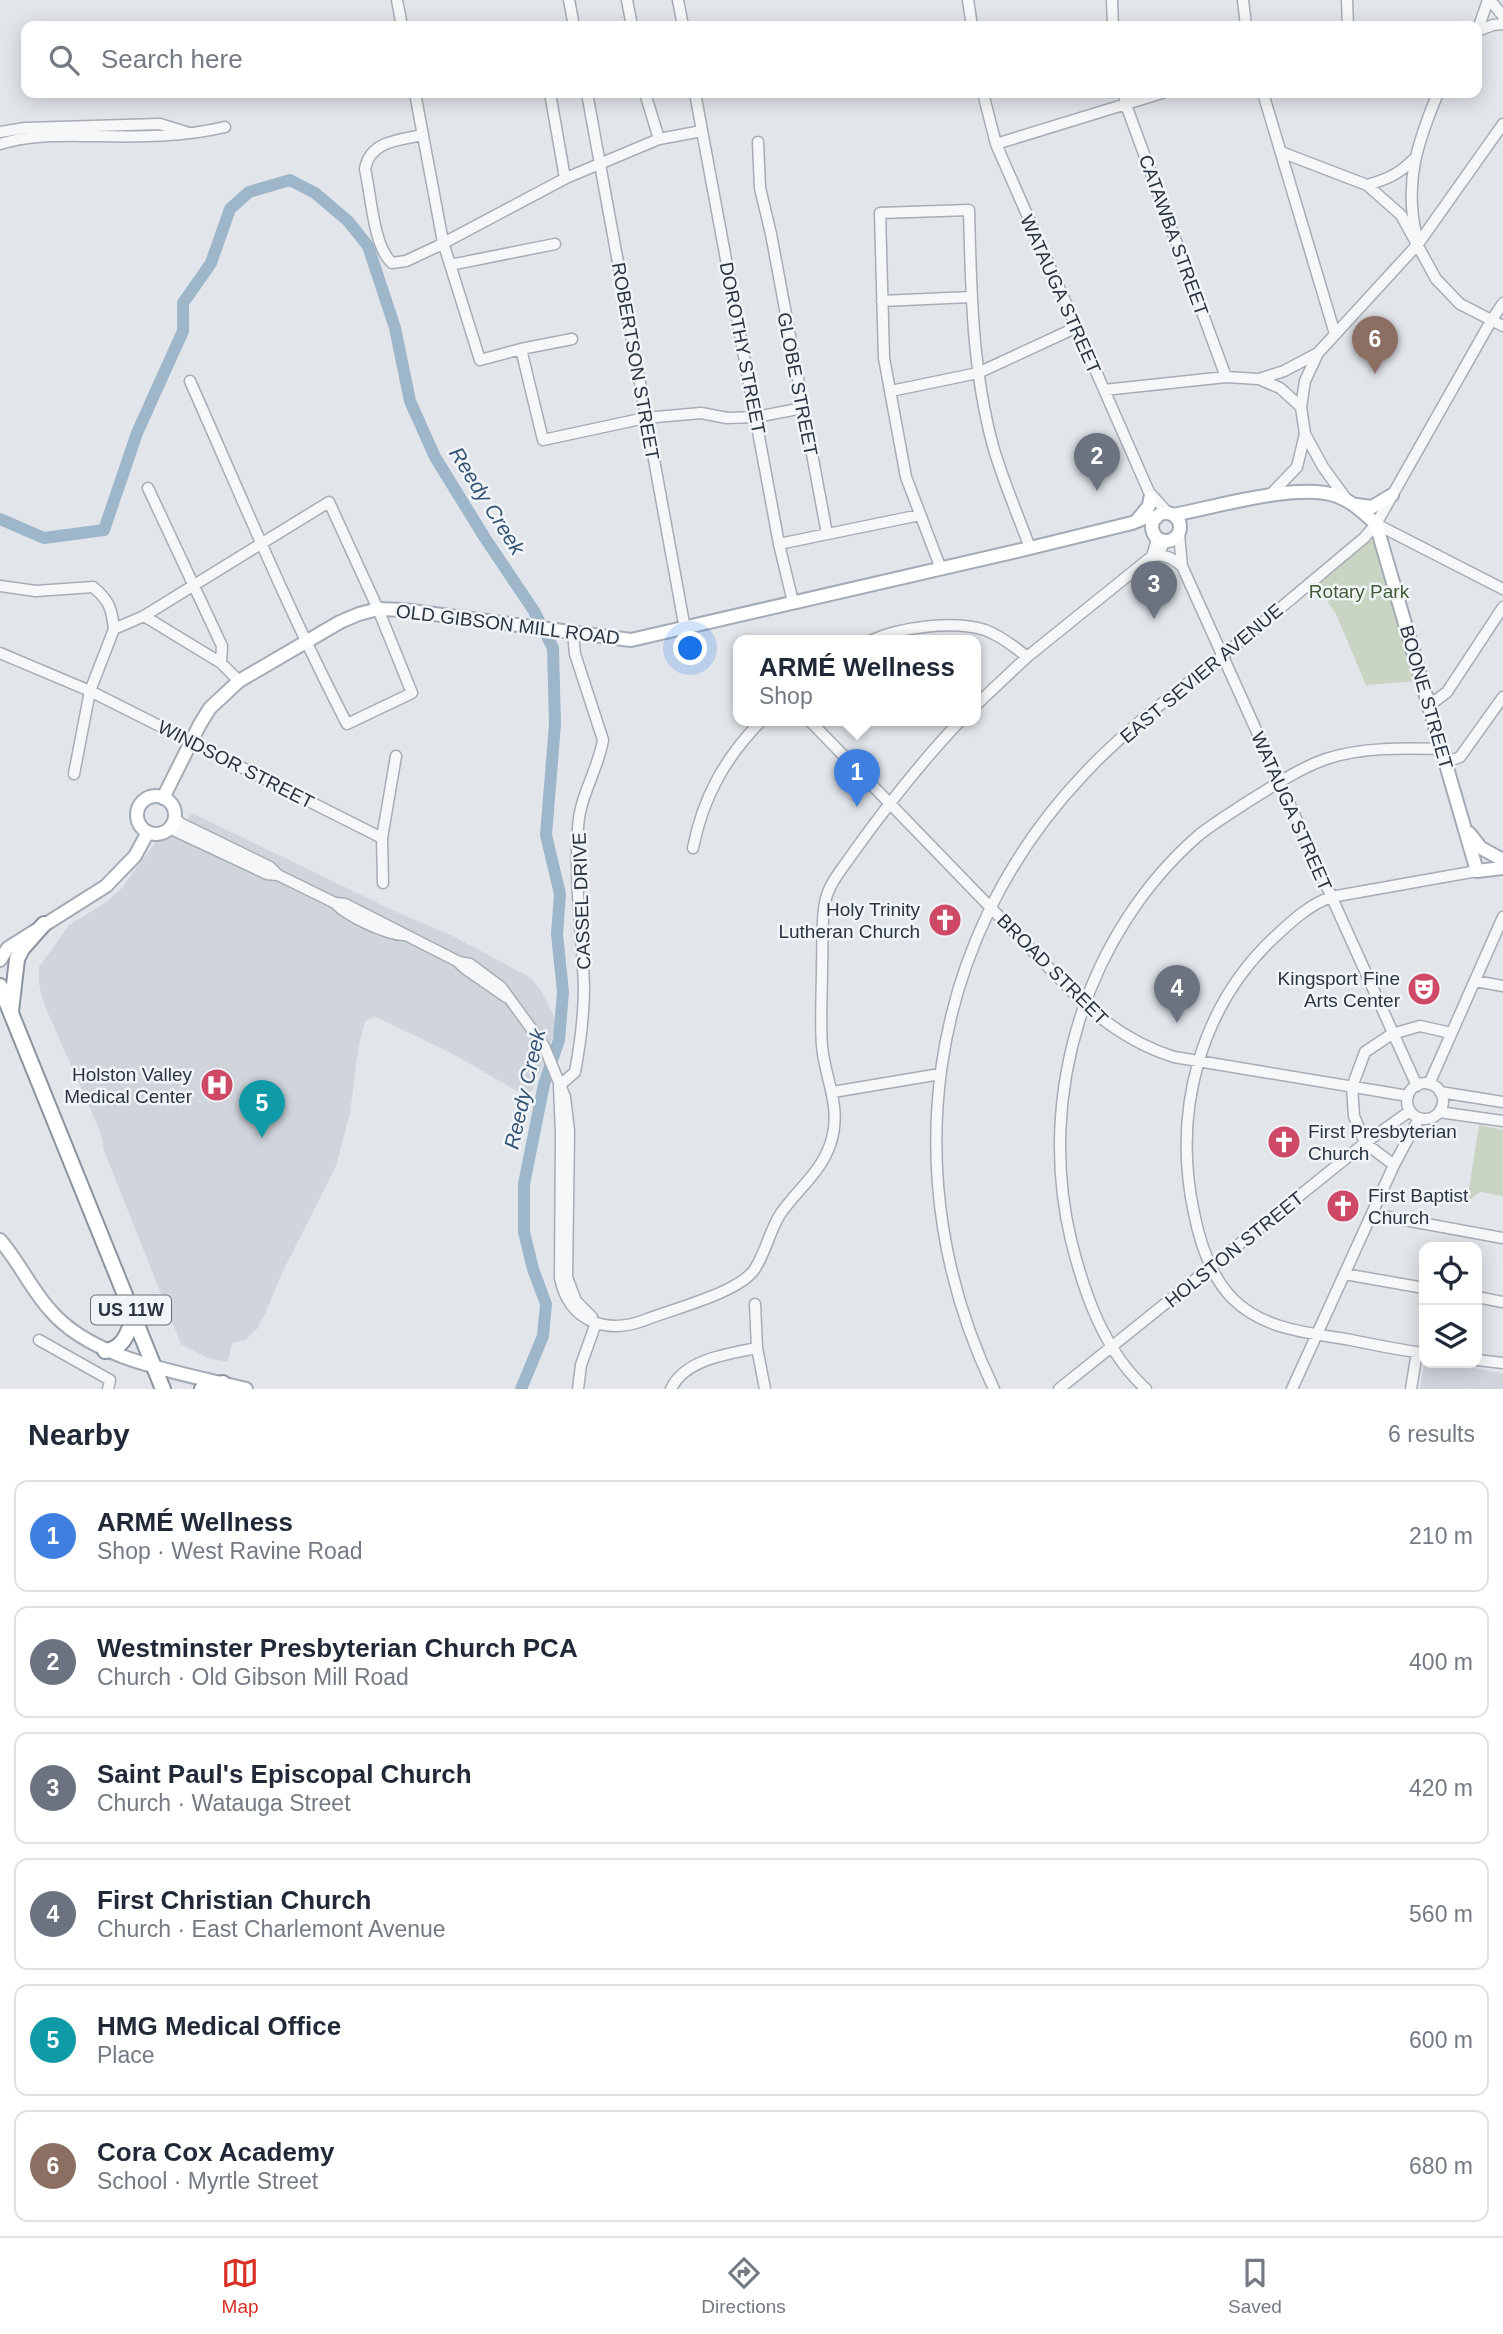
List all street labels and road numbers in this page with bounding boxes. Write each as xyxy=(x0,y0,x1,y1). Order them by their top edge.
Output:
street label: CATAWBA STREET xyxy=(1135,152,1213,319)
street label: WATAUGA STREET xyxy=(1016,211,1105,377)
street label: DOROTHY STREET xyxy=(716,260,770,436)
street label: ROBERTSON STREET xyxy=(608,261,663,462)
street label: GLOBE STREET xyxy=(773,311,822,458)
street label: EAST SEVIER AVENUE xyxy=(1116,599,1287,747)
street label: OLD GIBSON MILL ROAD xyxy=(395,600,621,649)
street label: BOONE STREET xyxy=(1396,623,1457,772)
street label: WINDSOR STREET xyxy=(154,716,318,813)
street label: WATAUGA STREET xyxy=(1247,728,1336,894)
street label: CASSEL DRIVE xyxy=(569,832,594,970)
street label: BROAD STREET xyxy=(993,910,1113,1029)
street label: HOLSTON STREET xyxy=(1161,1187,1308,1312)
road number: US 11W xyxy=(91,1296,171,1324)

